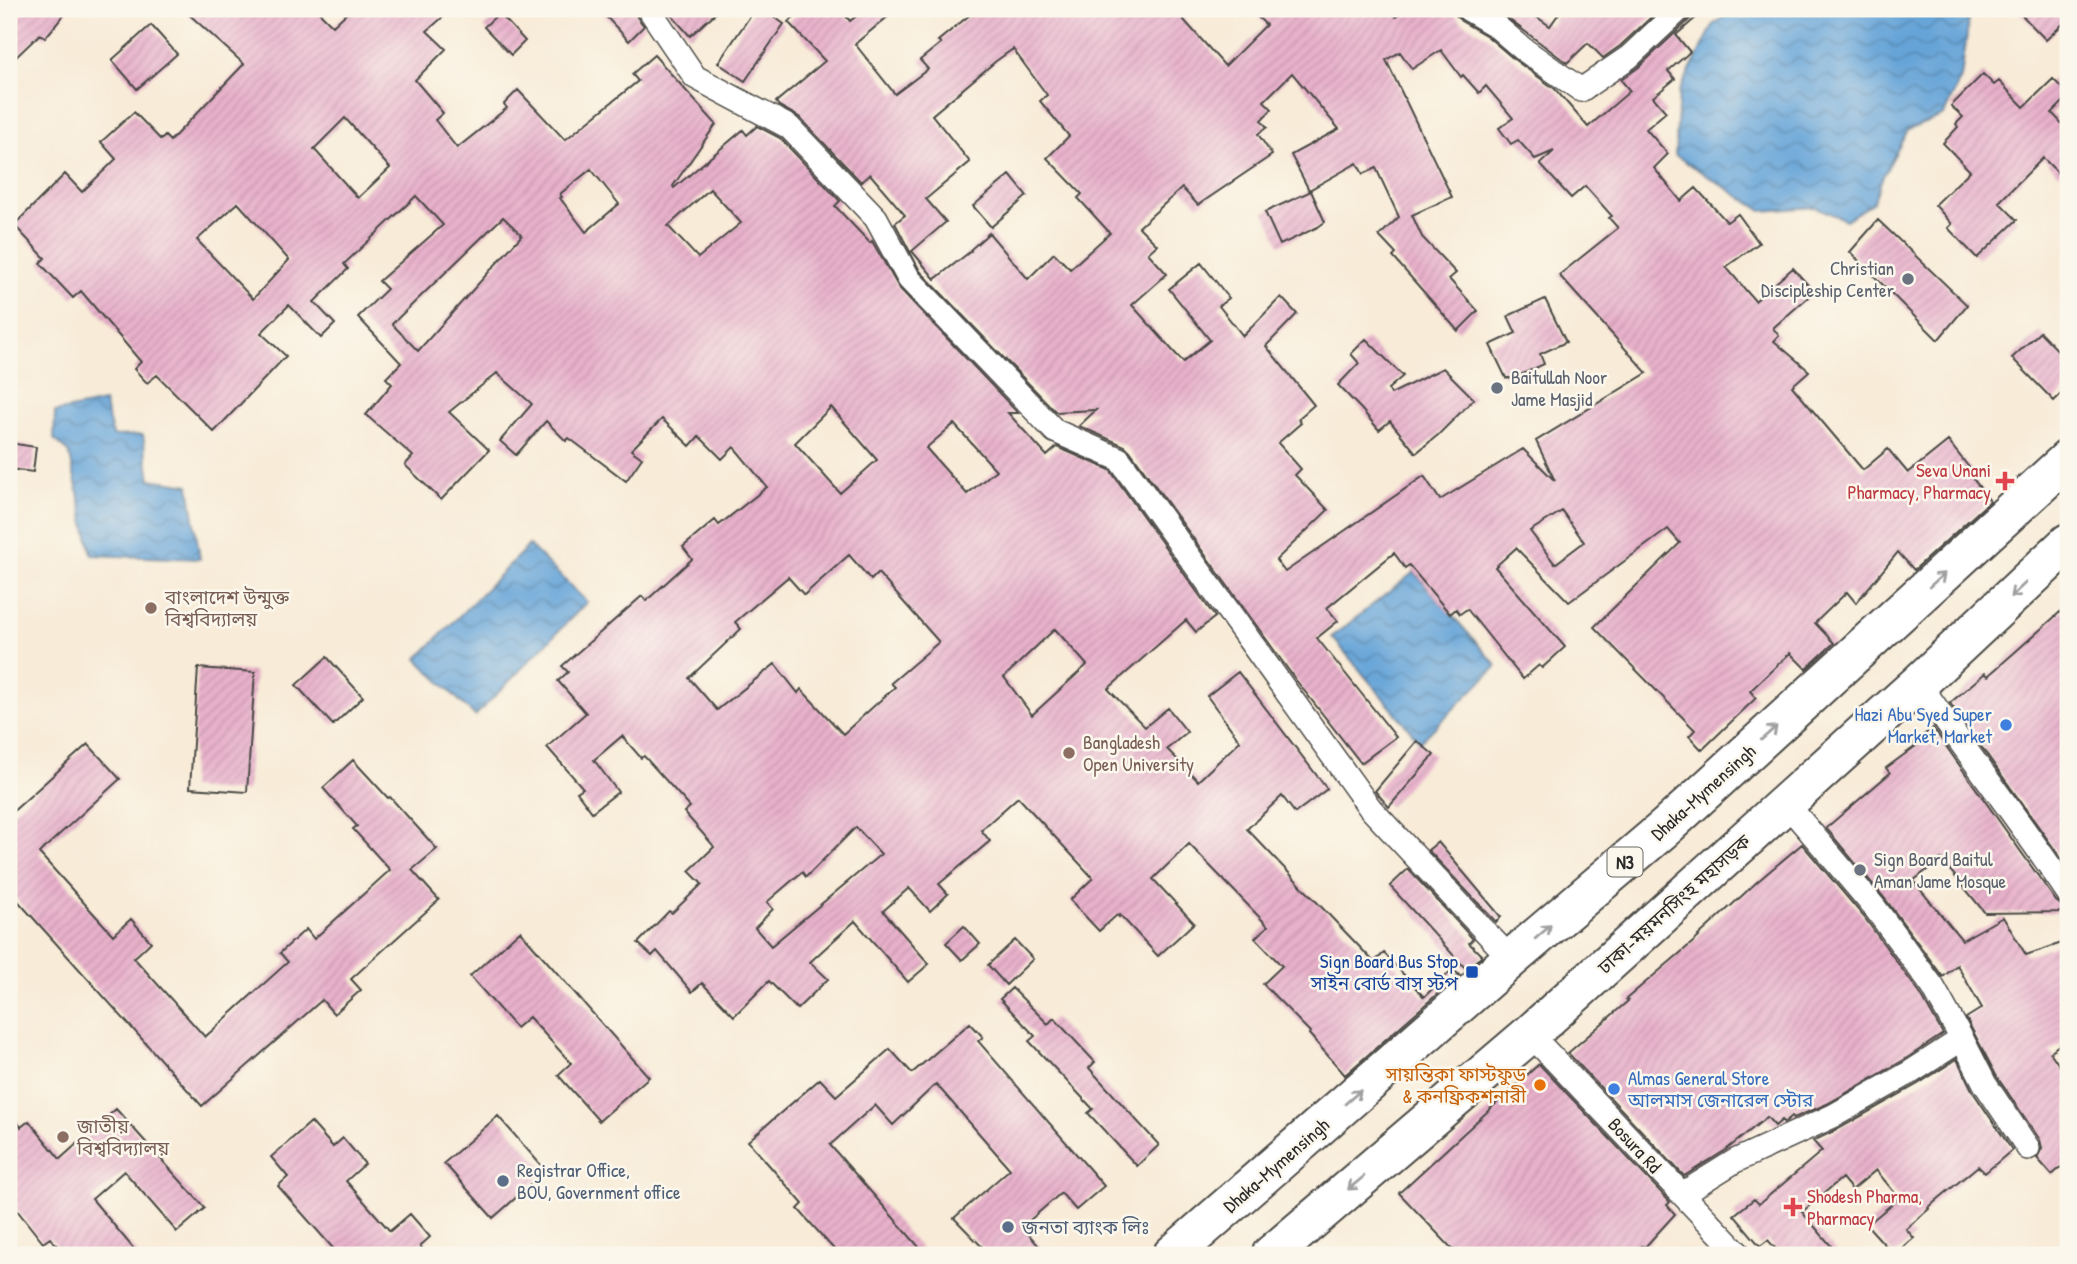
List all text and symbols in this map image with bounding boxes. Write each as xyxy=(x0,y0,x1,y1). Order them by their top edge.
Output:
place label: Christian Discipleship Center xyxy=(1761,255,1895,303)
marker: Christian Discipleship Center xyxy=(1900,271,1916,287)
place label: Baitullah Noor Jame Masjid xyxy=(1511,364,1608,412)
marker: Baitullah Noor Jame Masjid xyxy=(1489,380,1505,396)
place label: Seva Unani Pharmacy, Pharmacy xyxy=(1847,457,1991,505)
marker: Seva Unani Pharmacy, Pharmacy xyxy=(1997,473,2013,489)
one-way arrow xyxy=(1928,572,1946,588)
one-way arrow xyxy=(2010,581,2027,598)
place label: বাংলাদেশ উন্মুক্ত বিশ্ববিদ্যালয় xyxy=(164,584,289,632)
marker: বাংলাদেশ উন্মুক্ত বিশ্ববিদ্যালয় xyxy=(143,600,159,616)
place label: Hazi Abu Syed Super Market, Market xyxy=(1854,701,1993,749)
marker: Hazi Abu Syed Super Market, Market xyxy=(1998,717,2014,733)
one-way arrow xyxy=(1760,725,1778,741)
place label: Bangladesh Open University xyxy=(1083,729,1194,777)
street label: Dhaka-Mymensingh xyxy=(1645,738,1761,846)
marker: Bangladesh Open University xyxy=(1061,745,1077,761)
street label: ঢাকা-ময়মনসিংহ মহাসড়ক xyxy=(1591,828,1757,980)
place label: Sign Board Baitul Aman Jame Mosque xyxy=(1874,846,2007,894)
road number: N3 xyxy=(1608,848,1642,876)
marker: Sign Board Baitul Aman Jame Mosque xyxy=(1852,862,1868,878)
one-way arrow xyxy=(1534,924,1552,940)
place label: Sign Board Bus Stop সাইন বোর্ড বাস স্টপ xyxy=(1310,948,1458,996)
marker: Sign Board Bus Stop সাইন বোর্ড বাস স্টপ xyxy=(1464,964,1480,980)
place label: সায়ন্তিকা ফাস্টফুড & কনফ্রিকশনারী xyxy=(1385,1061,1527,1109)
place label: Almas General Store আলমাস জেনারেল স্টোর xyxy=(1627,1065,1814,1113)
marker: সায়ন্তিকা ফাস্টফুড & কনফ্রিকশনারী xyxy=(1532,1077,1548,1093)
marker: Almas General Store আলমাস জেনারেল স্টোর xyxy=(1606,1081,1622,1097)
one-way arrow xyxy=(1344,1089,1362,1105)
street label: Bosura Rd xyxy=(1603,1111,1668,1179)
street label: Dhaka-Mymensingh xyxy=(1217,1112,1335,1218)
place label: জাতীয় বিশ্ববিদ্যালয় xyxy=(76,1113,170,1161)
marker: জাতীয় বিশ্ববিদ্যালয় xyxy=(55,1129,71,1145)
place label: Registrar Office, BOU, Government office xyxy=(517,1157,681,1205)
marker: Registrar Office, BOU, Government office xyxy=(495,1173,511,1189)
one-way arrow xyxy=(1347,1175,1365,1191)
place label: Shodesh Pharma, Pharmacy xyxy=(1807,1183,1922,1231)
marker: Shodesh Pharma, Pharmacy xyxy=(1785,1199,1801,1215)
place label: জনতা ব্যাংক লিঃ xyxy=(1021,1214,1149,1240)
marker: জনতা ব্যাংক লিঃ xyxy=(1000,1219,1016,1235)

